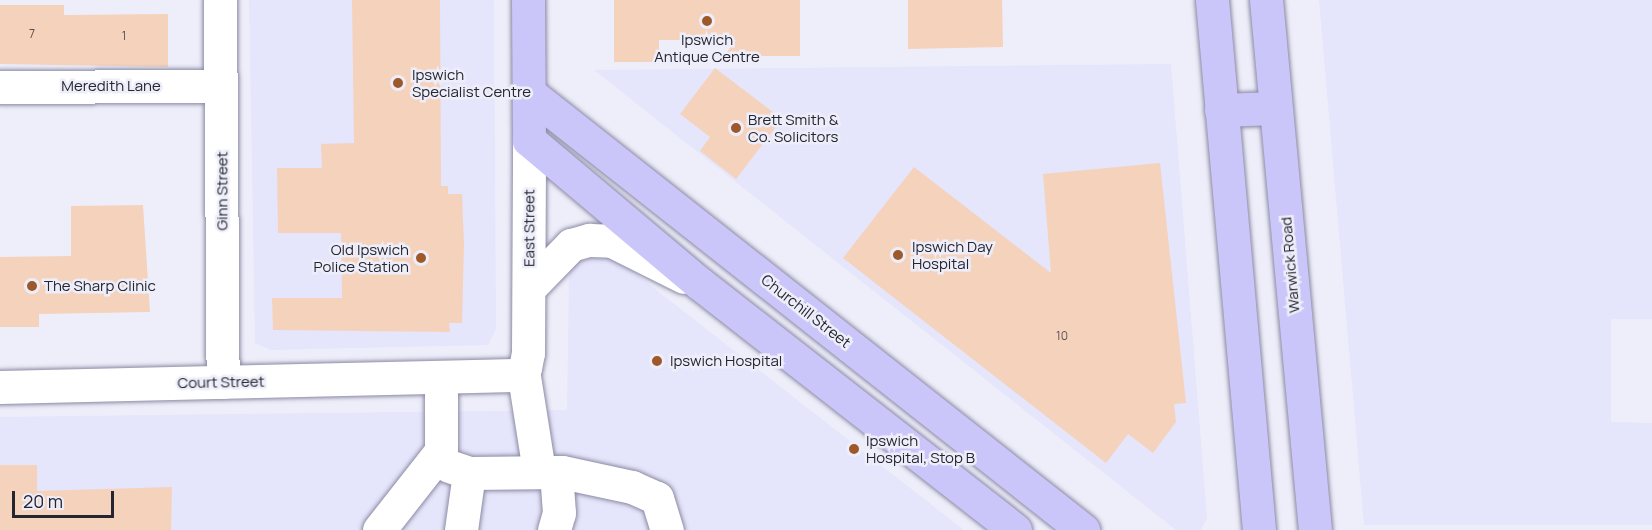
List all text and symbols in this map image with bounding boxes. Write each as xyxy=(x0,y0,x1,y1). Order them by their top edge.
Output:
marker: Ipswich Antique Centre xyxy=(700,14,714,28)
house number: 7 xyxy=(29,27,35,41)
house number: 1 xyxy=(122,29,126,43)
place label: Ipswich Antique Centre xyxy=(654,30,760,65)
place label: Ipswich Specialist Centre xyxy=(412,65,531,100)
marker: Ipswich Specialist Centre xyxy=(389,74,407,92)
street label: Meredith Lane xyxy=(61,77,161,95)
place label: Brett Smith & Co. Solicitors xyxy=(748,110,839,145)
marker: Brett Smith & Co. Solicitors xyxy=(729,121,743,135)
street label: Ginn Street xyxy=(213,152,231,230)
street label: East Street xyxy=(520,189,538,267)
street label: Warwick Road xyxy=(1277,216,1303,314)
place label: Ipswich Day Hospital xyxy=(912,237,993,272)
place label: Old Ipswich Police Station xyxy=(313,240,409,275)
marker: Ipswich Day Hospital xyxy=(889,246,907,264)
marker: Old Ipswich Police Station xyxy=(414,251,428,265)
street label: Churchill Street xyxy=(758,270,854,352)
place label: The Sharp Clinic xyxy=(44,277,156,295)
marker: The Sharp Clinic xyxy=(25,279,39,293)
house number: 10 xyxy=(1056,329,1068,343)
marker: Ipswich Hospital xyxy=(648,352,666,370)
place label: Ipswich Hospital xyxy=(670,352,782,370)
street label: Court Street xyxy=(177,372,265,392)
place label: Ipswich Hospital, Stop B xyxy=(866,431,975,466)
marker: Ipswich Hospital, Stop B xyxy=(847,442,861,456)
scale bar xyxy=(15,479,117,517)
text: 20 m xyxy=(23,489,63,513)

